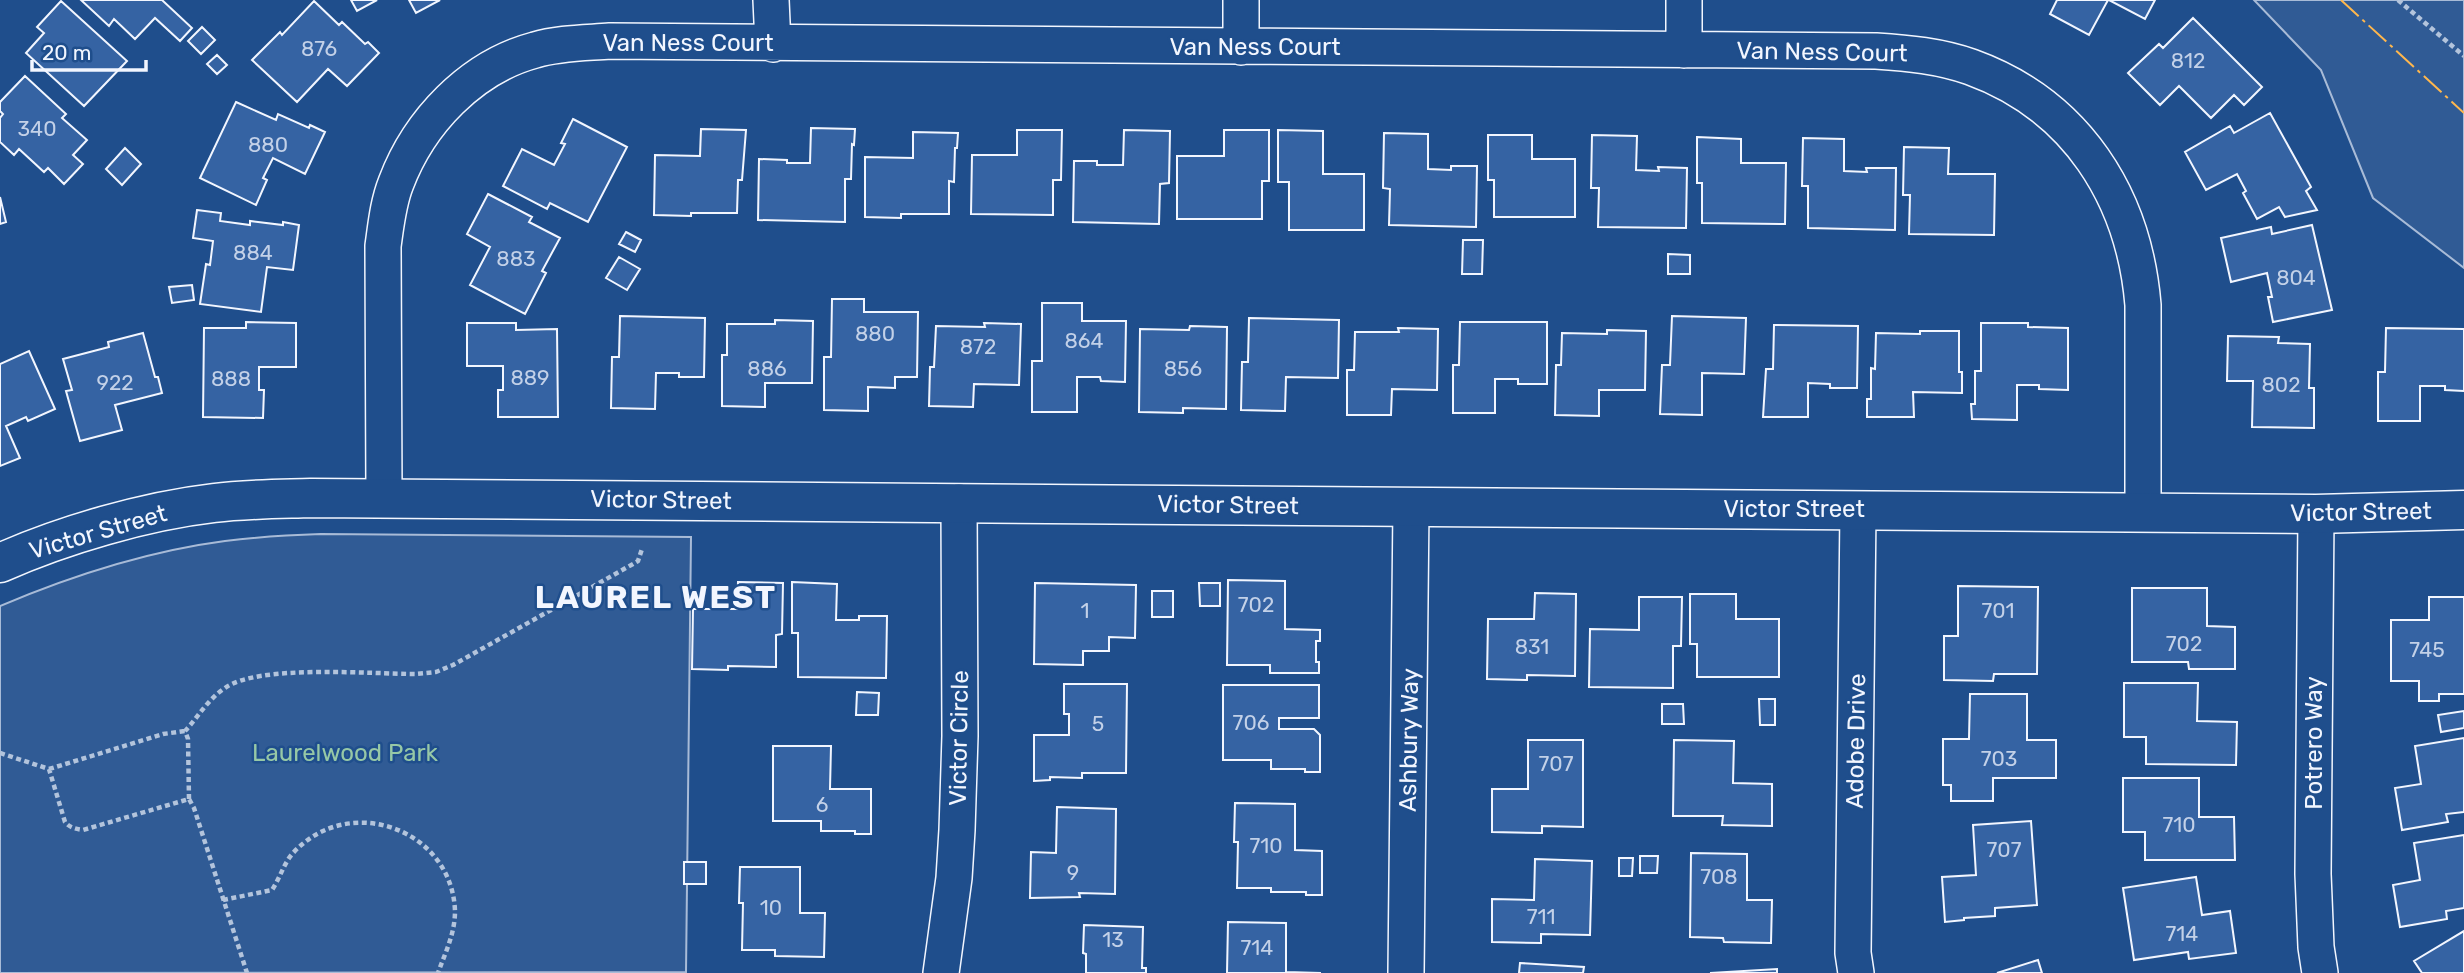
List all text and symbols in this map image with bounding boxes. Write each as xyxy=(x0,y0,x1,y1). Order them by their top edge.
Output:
scale bar xyxy=(32,28,145,72)
street label: Van Ness Court xyxy=(602,29,774,57)
street label: Van Ness Court xyxy=(1169,33,1341,61)
house number: 876 xyxy=(301,36,337,61)
street label: Van Ness Court xyxy=(1736,37,1908,67)
text: 20 m xyxy=(42,40,91,65)
house number: 812 xyxy=(2171,48,2205,73)
house number: 340 xyxy=(18,116,57,141)
house number: 880 xyxy=(248,132,288,157)
house number: 884 xyxy=(233,240,273,265)
house number: 883 xyxy=(496,246,536,271)
house number: 804 xyxy=(2276,265,2316,290)
house number: 880 xyxy=(855,321,895,346)
house number: 864 xyxy=(1064,328,1104,353)
house number: 872 xyxy=(960,334,996,359)
house number: 886 xyxy=(747,356,787,381)
house number: 856 xyxy=(1164,356,1202,381)
house number: 889 xyxy=(510,365,550,390)
house number: 888 xyxy=(211,366,251,391)
house number: 922 xyxy=(96,370,134,395)
house number: 802 xyxy=(2261,372,2301,397)
street label: Victor Street xyxy=(590,485,732,515)
street label: Victor Street xyxy=(1157,490,1299,520)
street label: Victor Street xyxy=(1723,495,1865,523)
street label: Victor Street xyxy=(2290,497,2432,527)
street label: Victor Street xyxy=(26,499,170,565)
district label: LAUREL WEST xyxy=(535,578,777,616)
house number: 702 xyxy=(1238,592,1274,617)
house number: 1 xyxy=(1081,598,1090,623)
house number: 701 xyxy=(1981,598,2015,623)
house number: 702 xyxy=(2166,631,2202,656)
house number: 831 xyxy=(1515,634,1549,659)
house number: 745 xyxy=(2409,637,2445,662)
street label: Ashbury Way xyxy=(1394,668,1424,812)
street label: Victor Circle xyxy=(944,670,974,806)
street label: Adobe Drive xyxy=(1841,673,1871,809)
street label: Potrero Way xyxy=(2300,676,2328,810)
house number: 706 xyxy=(1233,710,1269,735)
house number: 5 xyxy=(1092,711,1104,736)
park label: Laurelwood Park xyxy=(252,739,439,767)
house number: 703 xyxy=(1981,746,2017,771)
house number: 707 xyxy=(1539,751,1574,776)
house number: 6 xyxy=(816,792,828,817)
house number: 710 xyxy=(2162,812,2196,837)
house number: 710 xyxy=(1249,833,1283,858)
house number: 707 xyxy=(1987,837,2022,862)
house number: 9 xyxy=(1067,860,1079,885)
house number: 708 xyxy=(1700,864,1738,889)
house number: 10 xyxy=(760,895,782,920)
house number: 711 xyxy=(1527,904,1555,929)
house number: 714 xyxy=(2166,921,2198,946)
house number: 13 xyxy=(1102,927,1124,952)
house number: 714 xyxy=(1241,935,1273,960)

